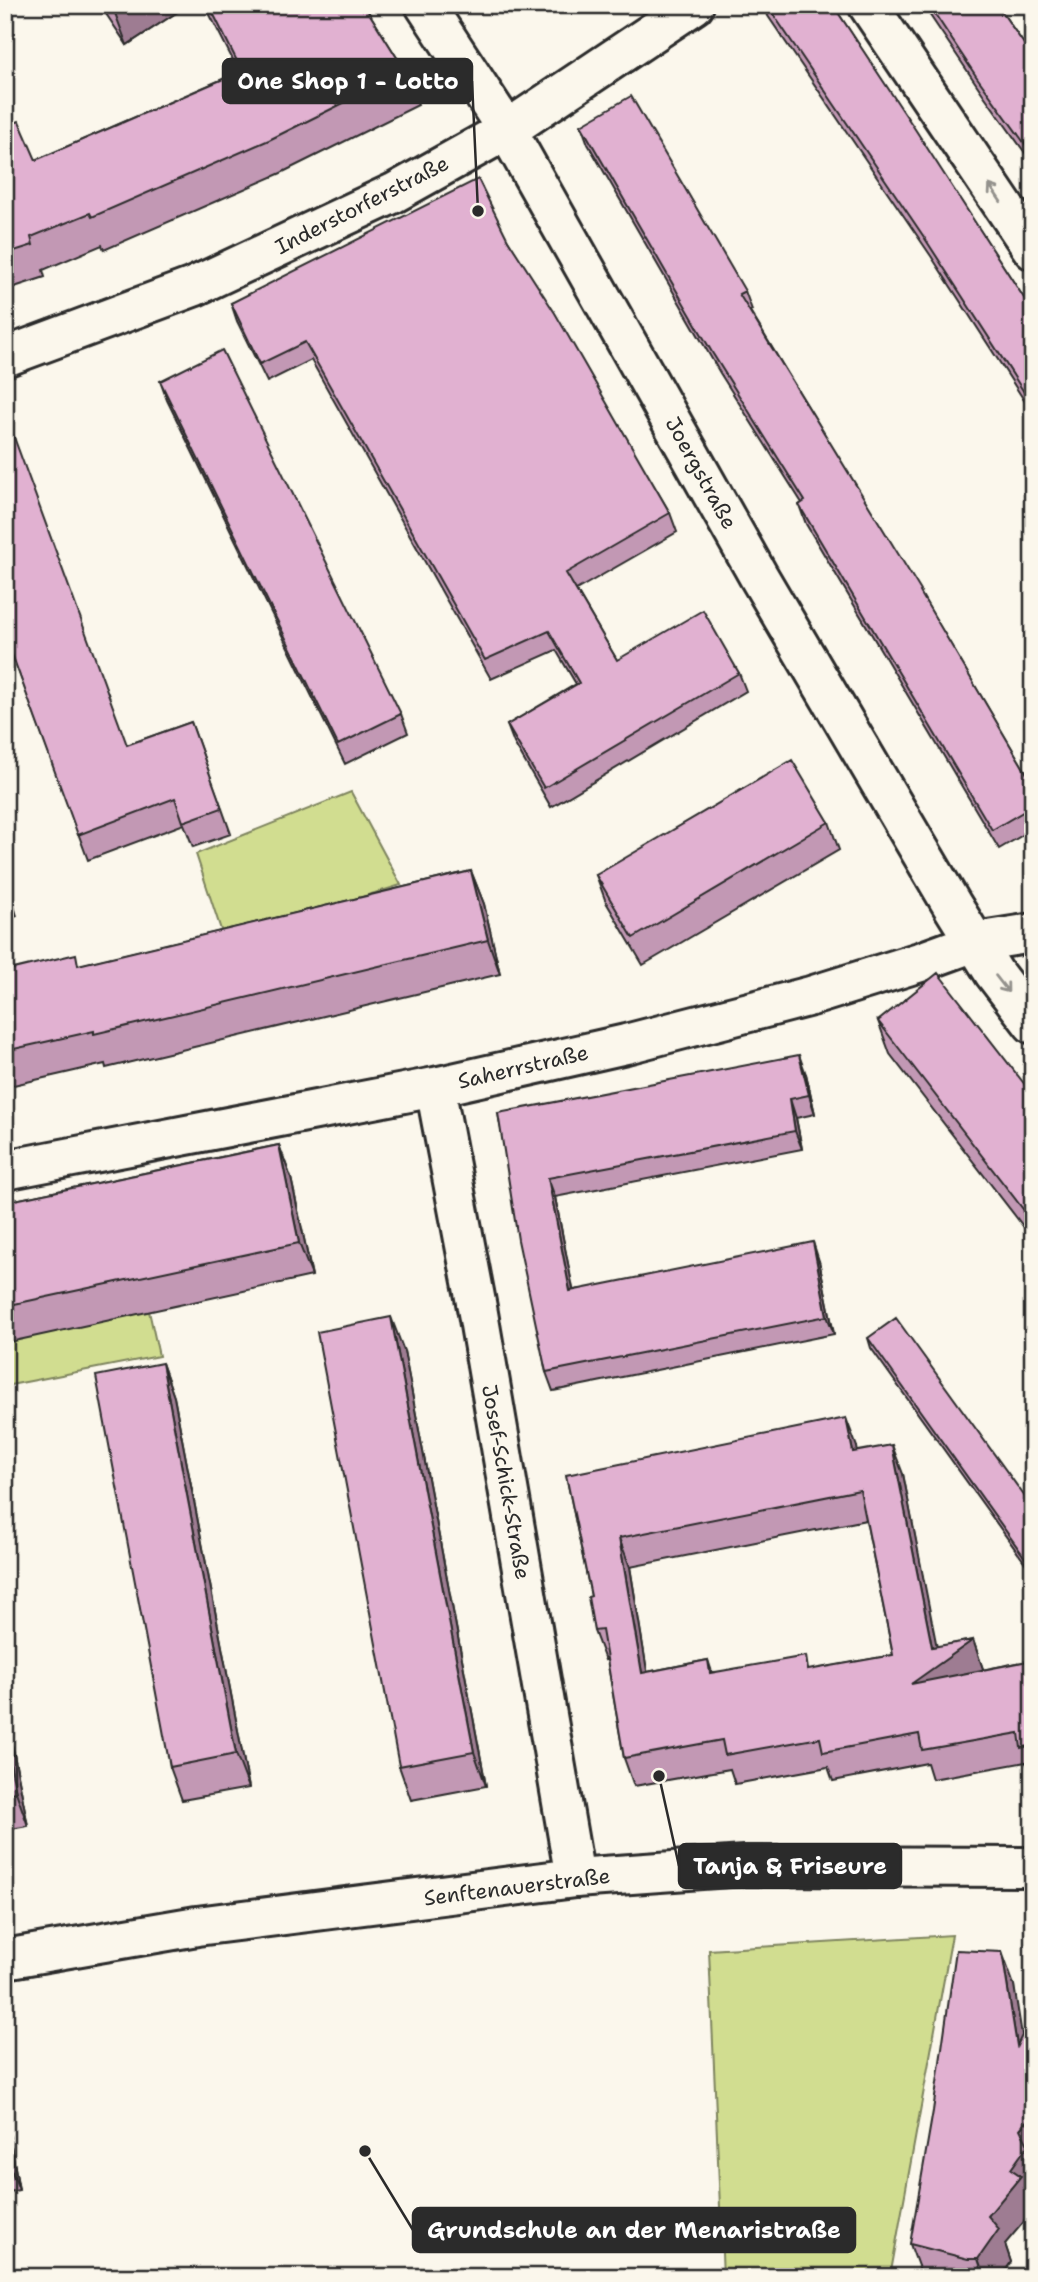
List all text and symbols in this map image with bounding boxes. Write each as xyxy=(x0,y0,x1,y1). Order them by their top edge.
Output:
callout: One Shop 1 - Lotto xyxy=(223,59,472,103)
text: One Shop 1 - Lotto xyxy=(237,66,459,96)
street label: Inderstorferstraße xyxy=(270,149,454,261)
one-way arrow xyxy=(988,184,1002,204)
street label: Joergstraße xyxy=(659,412,743,534)
one-way arrow xyxy=(995,974,1010,993)
street label: Saherrstraße xyxy=(455,1038,591,1096)
street label: Josef-Schick-Straße xyxy=(475,1382,537,1582)
callout: Tanja & Friseure xyxy=(679,1844,901,1888)
text: Tanja & Friseure xyxy=(693,1851,887,1881)
street label: Senftenauerstraße xyxy=(422,1862,612,1912)
callout: Grundschule an der Menaristraße xyxy=(413,2208,855,2252)
text: Grundschule an der Menaristraße xyxy=(427,2215,841,2245)

